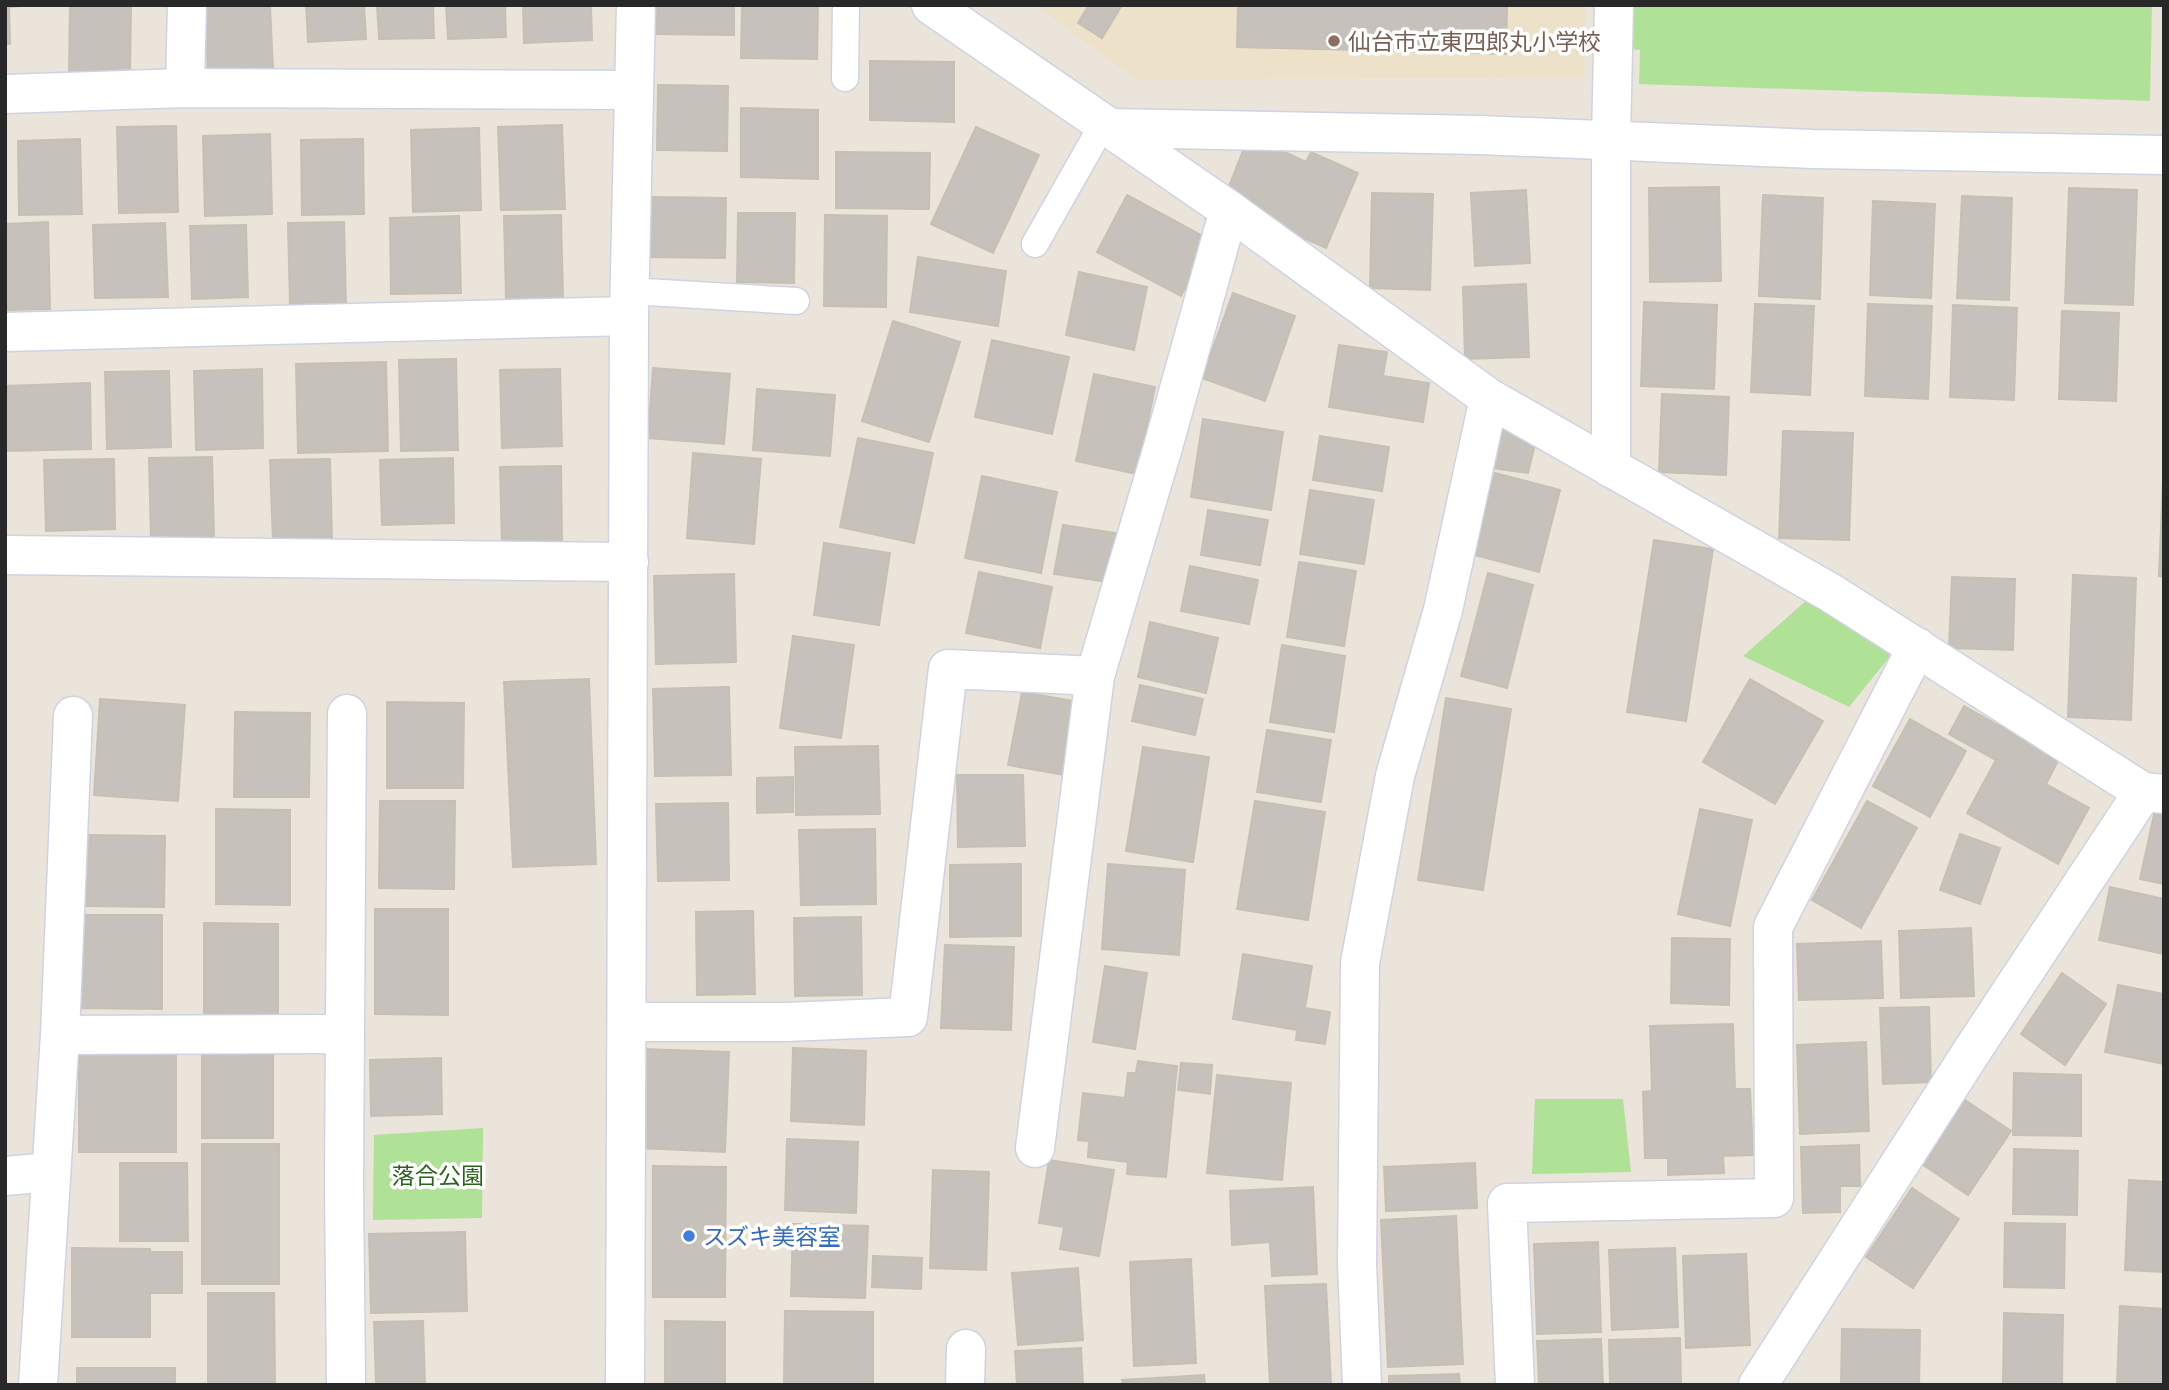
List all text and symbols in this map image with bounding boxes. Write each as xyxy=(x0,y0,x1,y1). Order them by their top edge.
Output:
place label: 仙台市立東四郎丸小学校 xyxy=(1348,27,1601,55)
marker: 仙台市立東四郎丸小学校 xyxy=(1326,33,1342,49)
park label: 落合公園 xyxy=(392,1161,484,1189)
place label: スズキ美容室 xyxy=(703,1222,841,1250)
marker: スズキ美容室 xyxy=(681,1228,697,1244)

